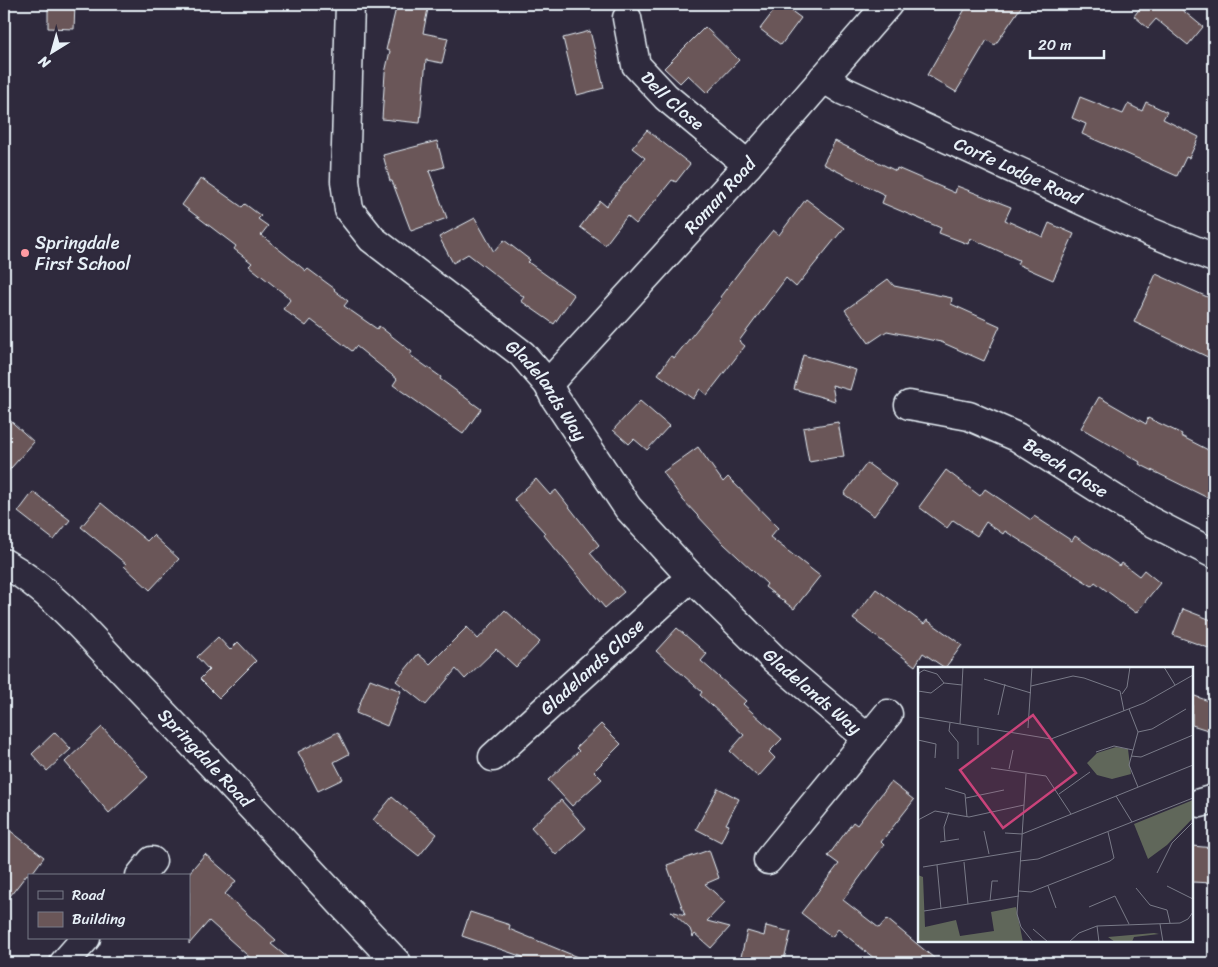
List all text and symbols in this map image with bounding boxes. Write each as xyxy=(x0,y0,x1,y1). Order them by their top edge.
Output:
north arrow xyxy=(28,28,78,78)
scale bar xyxy=(1030,28,1104,60)
text: 20 m xyxy=(1038,32,1072,58)
text: N xyxy=(33,49,57,75)
street label: Dell Close xyxy=(633,63,712,139)
street label: Corfe Lodge Road xyxy=(948,128,1088,215)
street label: Roman Road xyxy=(676,149,765,242)
place label: Springdale First School xyxy=(35,227,131,280)
marker: Springdale First School xyxy=(19,247,31,259)
street label: Gladelands Way xyxy=(499,331,596,448)
street label: Beech Close xyxy=(1017,429,1115,507)
street label: Gladelands Close xyxy=(532,610,652,723)
street label: Gladelands Way xyxy=(755,640,870,744)
inset map xyxy=(918,667,1193,942)
street label: Springdale Road xyxy=(150,700,262,816)
legend xyxy=(28,874,190,940)
text: Road xyxy=(72,882,105,908)
text: Building xyxy=(72,906,126,932)

